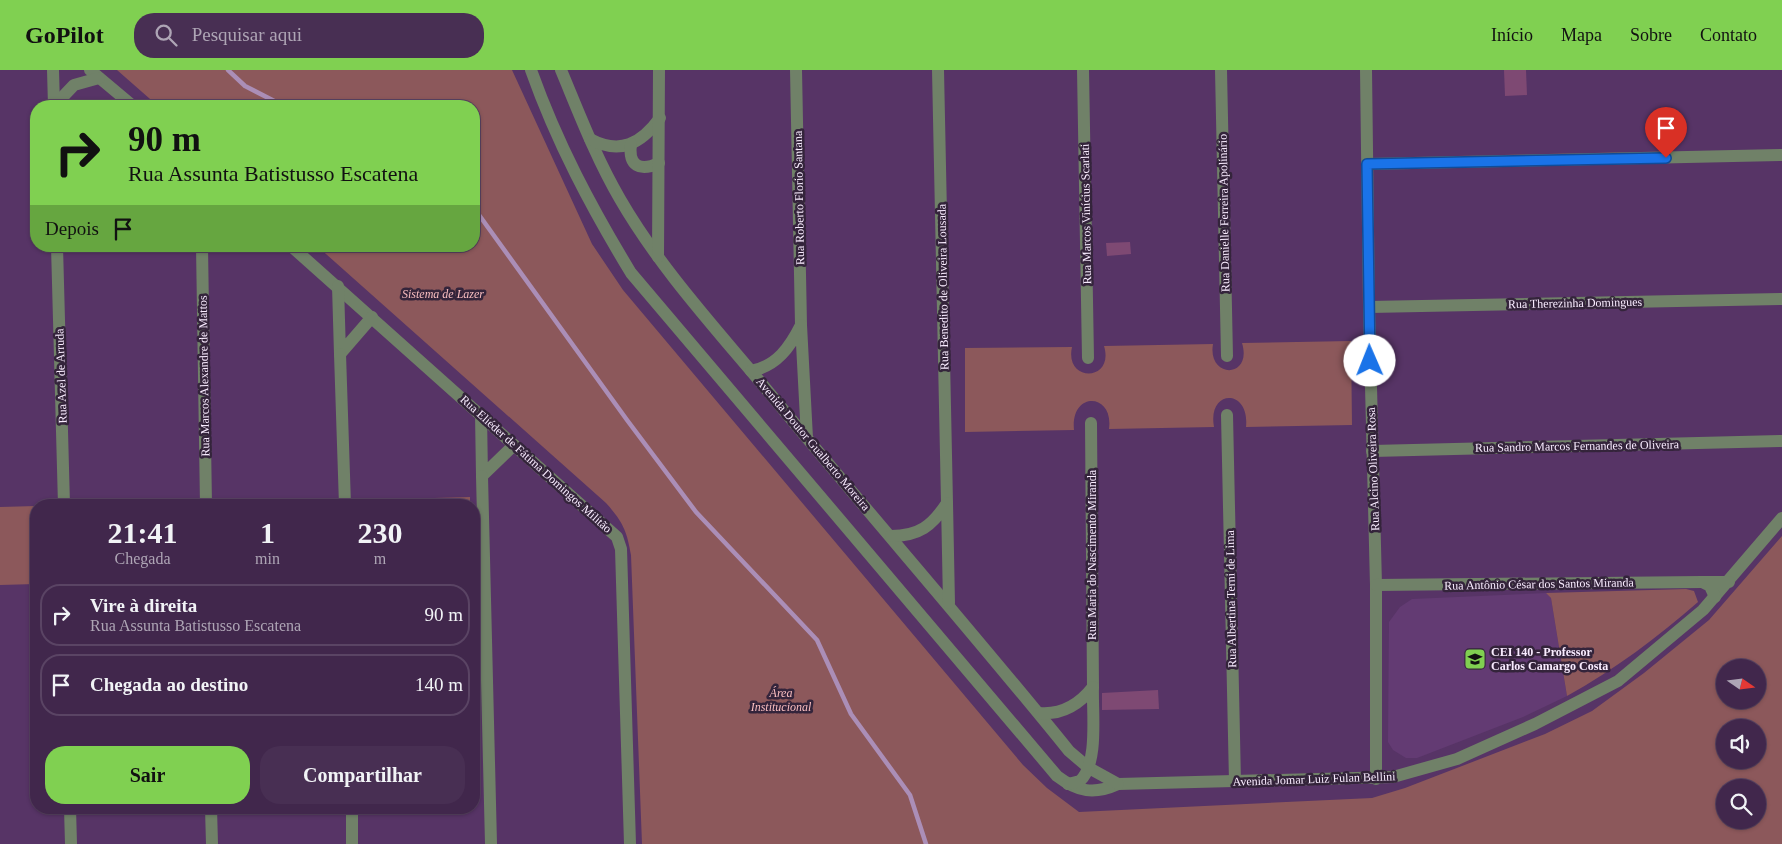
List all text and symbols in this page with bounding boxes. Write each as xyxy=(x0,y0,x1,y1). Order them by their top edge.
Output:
search box xyxy=(134,13,484,58)
icon: search xyxy=(152,21,180,49)
text: GoPilot xyxy=(25,22,104,48)
text: Pesquisar aqui xyxy=(192,24,302,45)
text: Início xyxy=(1491,25,1533,45)
text: Mapa xyxy=(1561,25,1602,45)
text: Sobre xyxy=(1630,25,1672,45)
text: Contato xyxy=(1700,25,1757,45)
pin xyxy=(1645,107,1687,158)
icon: arrive xyxy=(1652,114,1680,142)
icon: right xyxy=(45,120,110,185)
text: 90 m xyxy=(128,120,201,159)
street label: Rua Roberto Florio Santana xyxy=(791,130,807,265)
street label: Rua Danielle Ferreira Apolinário xyxy=(1216,134,1232,292)
street label: Rua Marcos Vinícius Scarlati xyxy=(1078,143,1094,284)
text: Rua Assunta Batistusso Escatena xyxy=(128,161,418,186)
street label: Rua Benedito de Oliveira Lousada xyxy=(935,203,951,370)
icon: arrive xyxy=(109,215,137,243)
text: Depois xyxy=(45,218,99,239)
park label: Sistema de Lazer xyxy=(402,287,484,301)
street label: Rua Marcos Alexandre de Mattos xyxy=(196,295,212,457)
street label: Rua Therezinha Domingues xyxy=(1508,295,1643,311)
street label: Rua Azel de Arruda xyxy=(52,328,70,424)
position arrow xyxy=(1343,334,1395,386)
street label: Avenida Doutor Gualberto Moreira xyxy=(753,375,873,514)
street label: Rua Eliéder de Fátima Domingos Militão xyxy=(457,392,615,536)
street label: Rua Alcino Oliveira Rosa xyxy=(1364,406,1382,531)
street label: Rua Sandro Marcos Fernandes de Oliveira xyxy=(1475,437,1680,455)
street label: Rua Maria do Nascimento Miranda xyxy=(1085,469,1099,640)
text: 21:41 xyxy=(108,516,178,549)
text: 1 xyxy=(260,516,275,549)
text: 230 xyxy=(357,516,402,549)
street label: Rua Albertina Terni de Lima xyxy=(1223,529,1239,668)
text: Chegada xyxy=(115,550,171,567)
text: min xyxy=(255,550,280,567)
text: m xyxy=(374,550,386,567)
street label: Rua Antônio César dos Santos Miranda xyxy=(1444,575,1635,593)
text: Vire à direita xyxy=(90,595,197,616)
icon: right xyxy=(47,601,75,629)
text: 90 m xyxy=(424,604,463,625)
text: Rua Assunta Batistusso Escatena xyxy=(90,617,301,634)
place label: CEI 140 - Professor Carlos Camargo Costa xyxy=(1491,645,1608,673)
school or university icon: CEI 140 - Professor Carlos Camargo Costa xyxy=(1463,647,1487,671)
north arrow xyxy=(1716,659,1766,709)
map controls xyxy=(1716,659,1766,829)
icon: arrive xyxy=(47,671,75,699)
text: Chegada ao destino xyxy=(90,674,248,695)
text: 140 m xyxy=(415,674,463,695)
park label: Área Institucional xyxy=(750,686,812,714)
button: sound xyxy=(1716,719,1766,769)
button: Sair xyxy=(45,746,250,804)
button: Compartilhar xyxy=(260,746,465,804)
street label: Avenida Jomar Luiz Fulan Bellini xyxy=(1232,769,1396,789)
button: search xyxy=(1716,779,1766,829)

